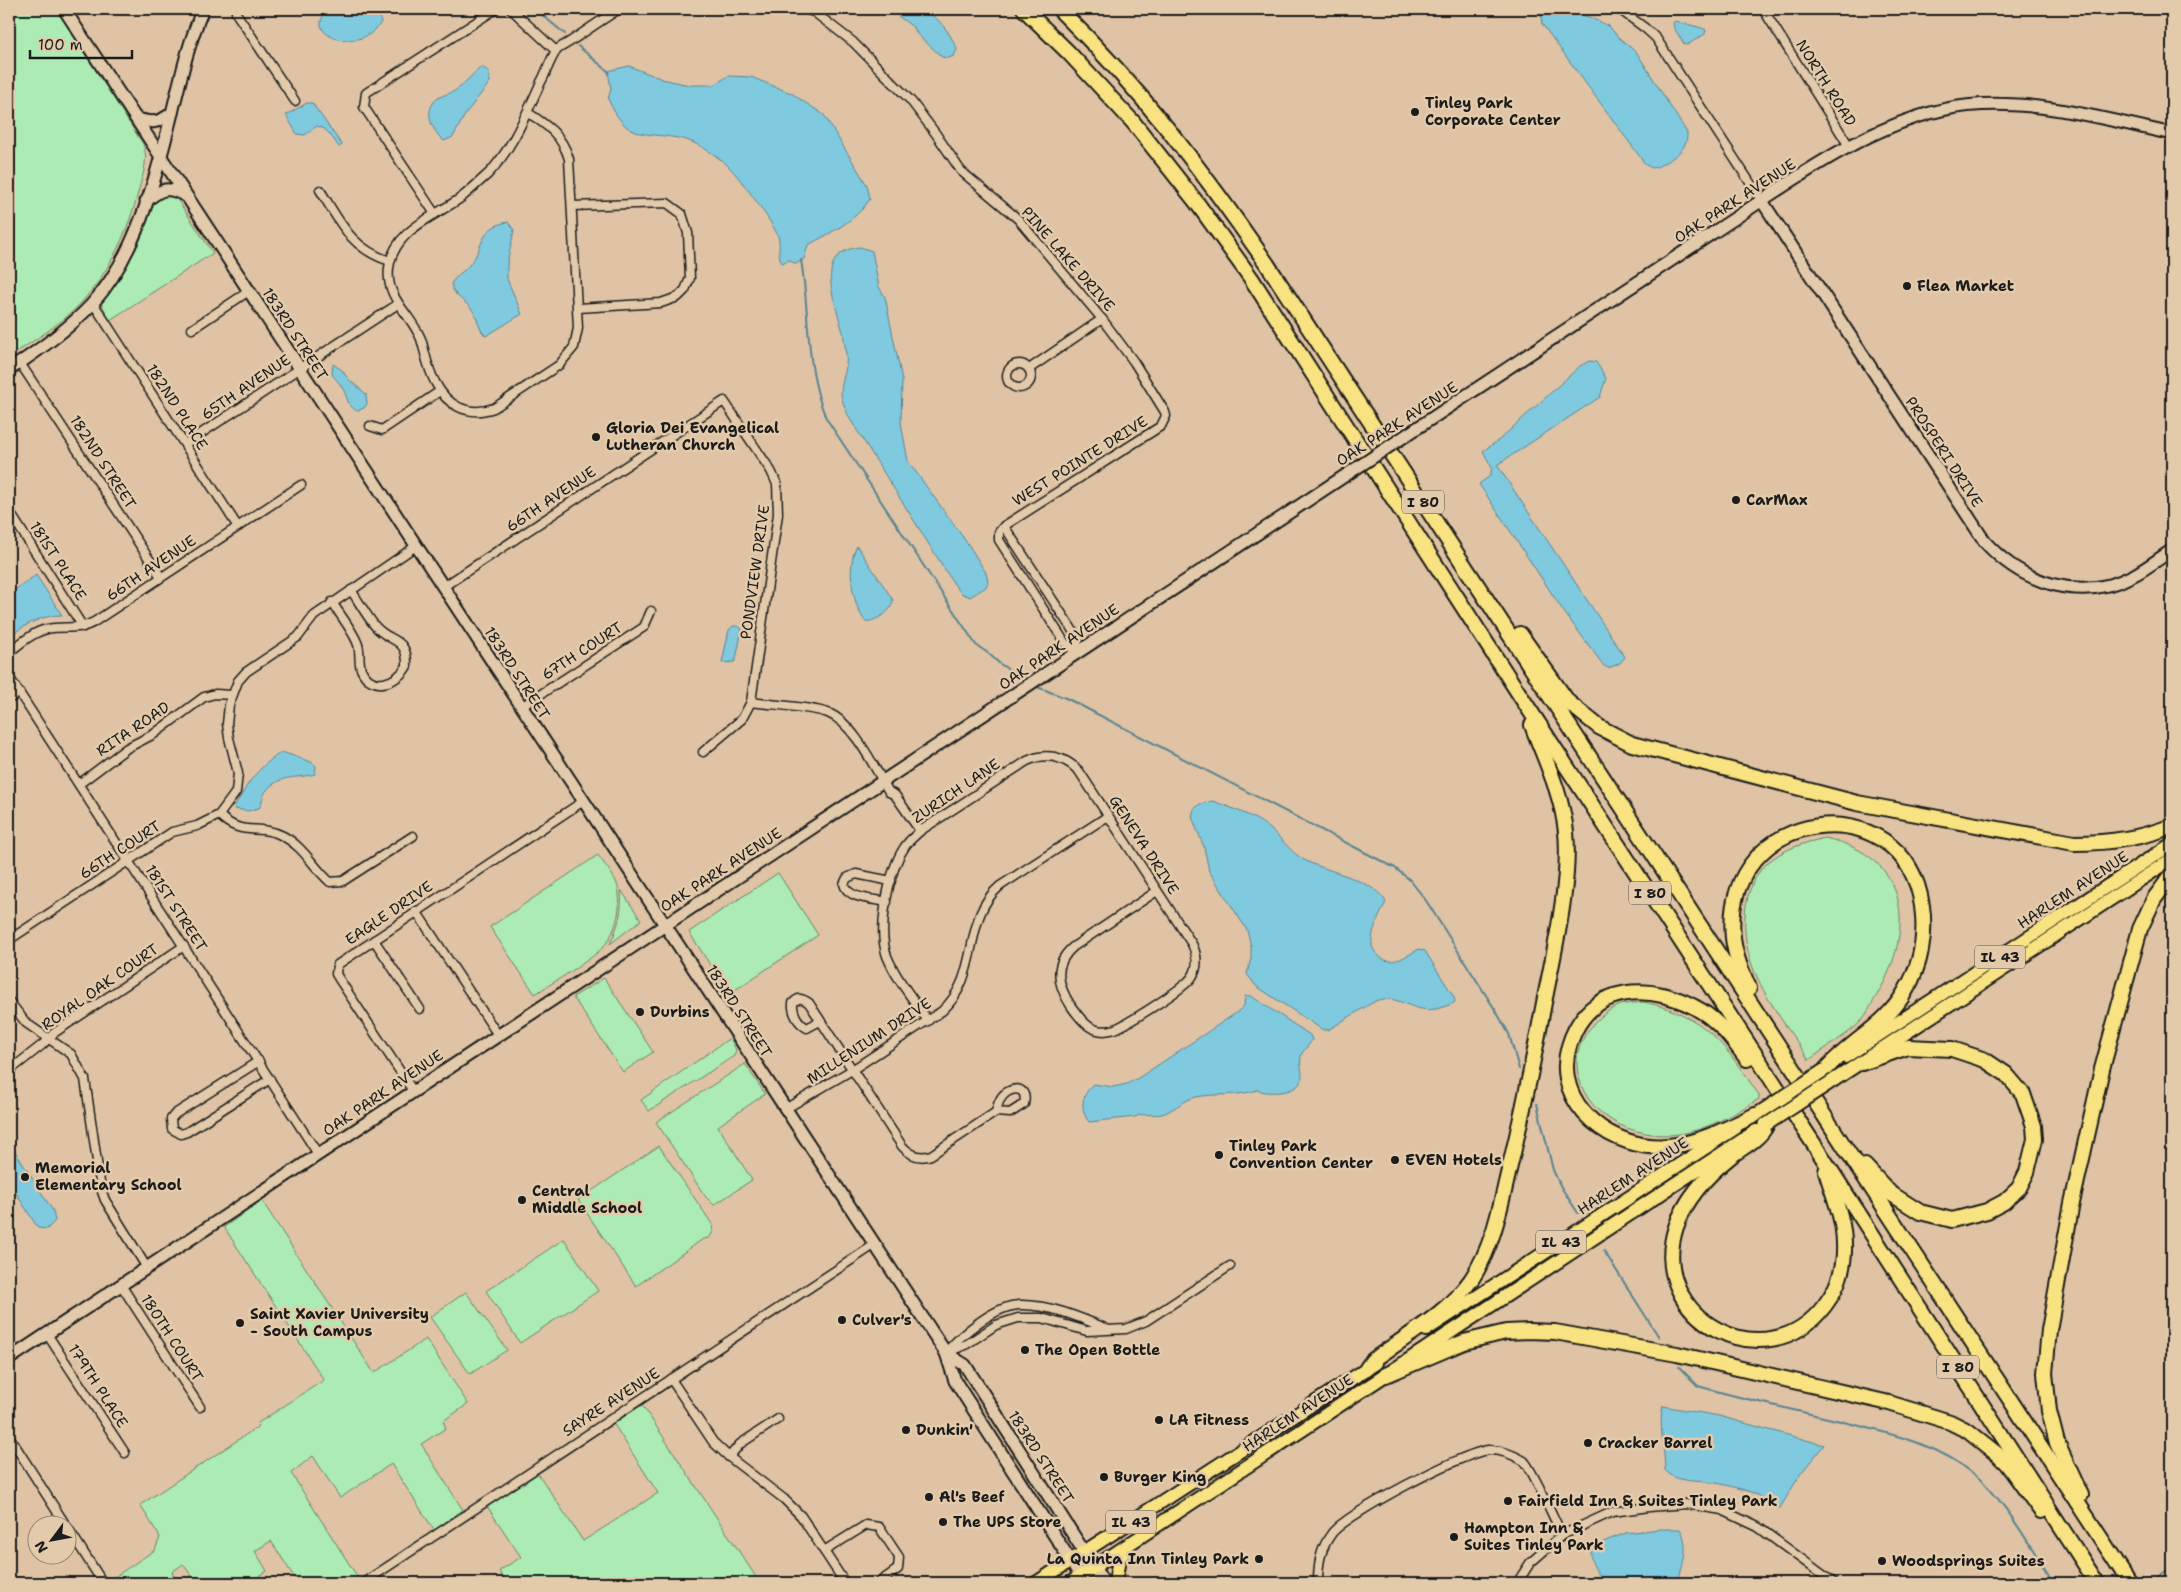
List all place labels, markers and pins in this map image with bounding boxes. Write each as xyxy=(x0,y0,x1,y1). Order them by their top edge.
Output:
place label: Tinley Park Corporate Center xyxy=(1425,93,1561,130)
marker: Tinley Park Corporate Center xyxy=(1409,106,1421,118)
place label: Flea Market xyxy=(1917,276,2014,296)
marker: Flea Market xyxy=(1901,280,1913,292)
place label: Gloria Dei Evangelical Lutheran Church xyxy=(606,418,779,455)
marker: Gloria Dei Evangelical Lutheran Church xyxy=(590,431,602,443)
place label: CarMax xyxy=(1746,490,1808,510)
marker: CarMax xyxy=(1730,494,1742,506)
place label: Durbins xyxy=(650,1002,710,1022)
marker: Durbins xyxy=(634,1006,646,1018)
place label: Tinley Park Convention Center xyxy=(1229,1136,1373,1173)
marker: Tinley Park Convention Center xyxy=(1213,1149,1225,1161)
place label: EVEN Hotels xyxy=(1405,1150,1502,1170)
marker: EVEN Hotels xyxy=(1389,1154,1401,1166)
place label: Memorial Elementary School xyxy=(35,1158,182,1195)
marker: Memorial Elementary School xyxy=(19,1171,31,1183)
place label: Central Middle School xyxy=(532,1181,642,1218)
marker: Central Middle School xyxy=(516,1194,528,1206)
place label: Saint Xavier University - South Campus xyxy=(250,1304,429,1341)
place label: Culver's xyxy=(852,1310,912,1330)
marker: Culver's xyxy=(836,1314,848,1326)
marker: Saint Xavier University - South Campus xyxy=(234,1317,246,1329)
place label: The Open Bottle xyxy=(1035,1340,1160,1360)
marker: The Open Bottle xyxy=(1019,1344,1031,1356)
place label: LA Fitness xyxy=(1169,1410,1249,1430)
marker: LA Fitness xyxy=(1153,1414,1165,1426)
place label: Dunkin' xyxy=(916,1420,973,1440)
marker: Dunkin' xyxy=(900,1424,912,1436)
place label: Cracker Barrel xyxy=(1598,1433,1712,1453)
marker: Cracker Barrel xyxy=(1582,1437,1594,1449)
place label: Burger King xyxy=(1114,1467,1207,1487)
marker: Burger King xyxy=(1098,1471,1110,1483)
place label: Al's Beef xyxy=(939,1487,1004,1507)
marker: Al's Beef xyxy=(923,1491,935,1503)
place label: Fairfield Inn & Suites Tinley Park xyxy=(1518,1491,1778,1511)
marker: Fairfield Inn & Suites Tinley Park xyxy=(1502,1495,1514,1507)
place label: The UPS Store xyxy=(953,1512,1061,1532)
marker: The UPS Store xyxy=(937,1516,949,1528)
place label: Hampton Inn & Suites Tinley Park xyxy=(1464,1518,1604,1555)
marker: Hampton Inn & Suites Tinley Park xyxy=(1448,1531,1460,1543)
place label: La Quinta Inn Tinley Park xyxy=(1047,1549,1249,1569)
place label: Woodsprings Suites xyxy=(1892,1551,2045,1571)
marker: La Quinta Inn Tinley Park xyxy=(1253,1553,1265,1565)
marker: Woodsprings Suites xyxy=(1876,1555,1888,1567)

